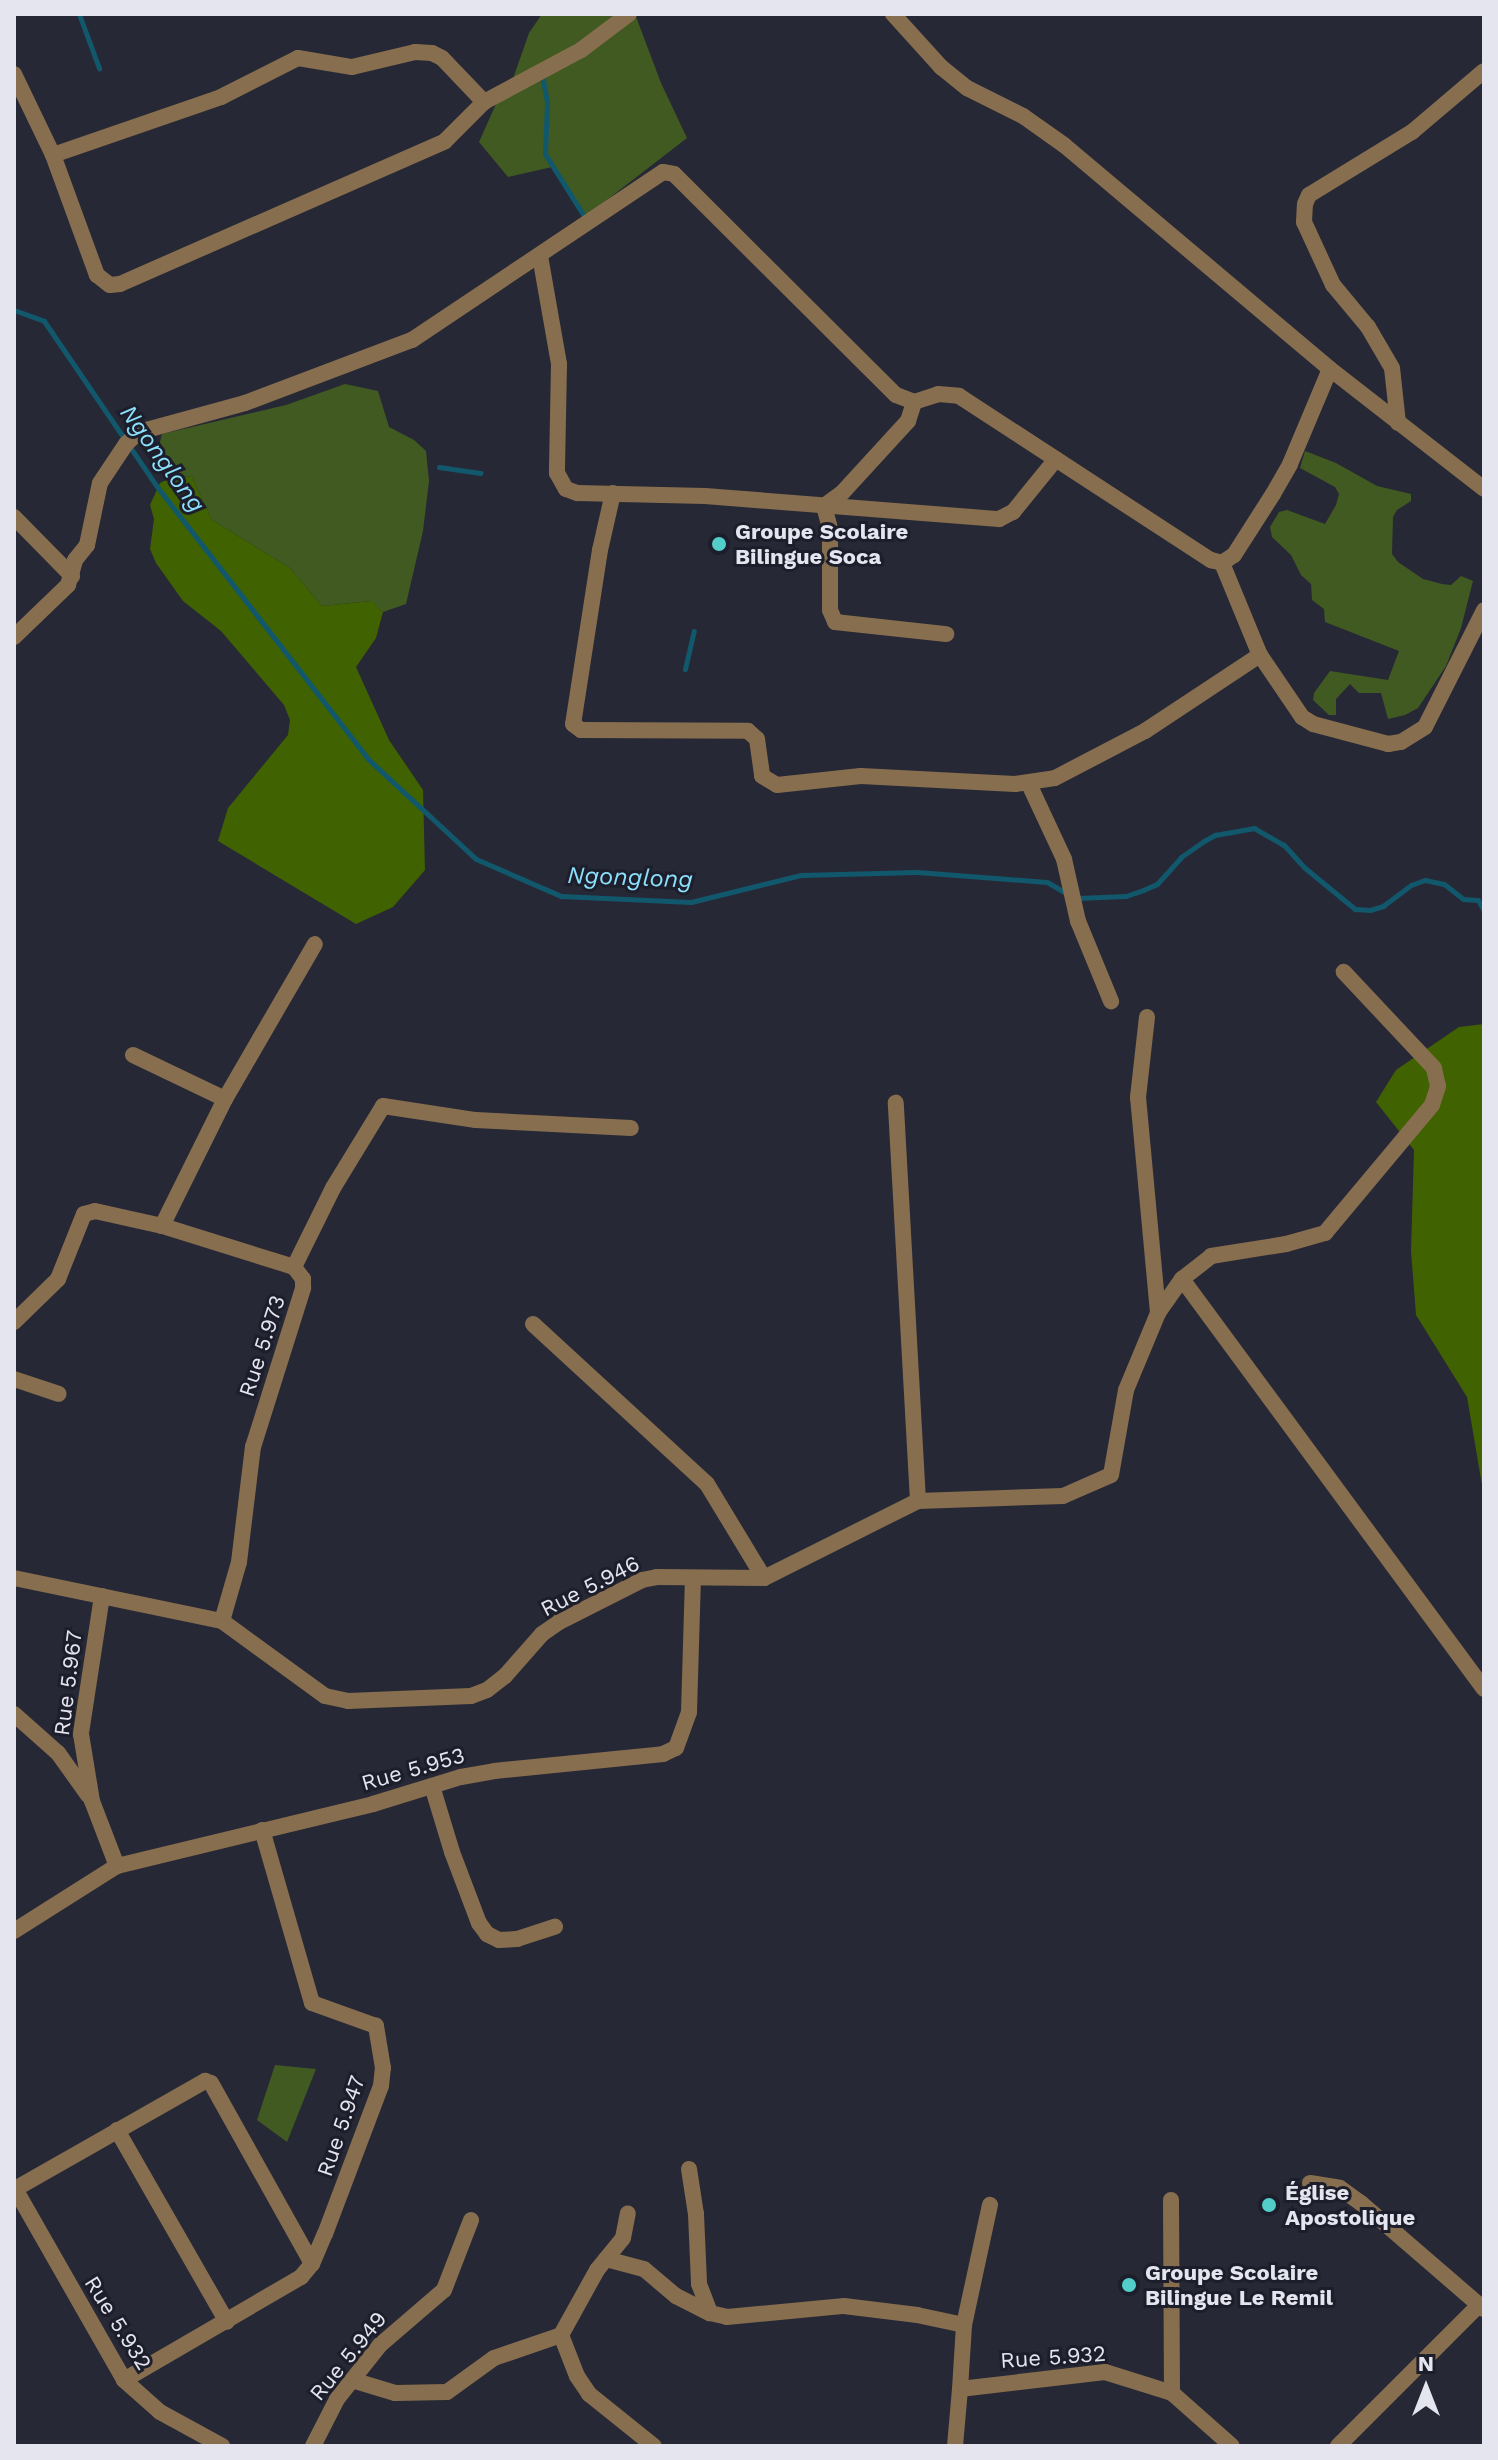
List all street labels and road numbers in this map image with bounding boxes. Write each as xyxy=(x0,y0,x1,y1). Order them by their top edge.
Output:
street label: Rue 5.973 xyxy=(233,1292,291,1400)
street label: Rue 5.946 xyxy=(536,1550,644,1622)
street label: Rue 5.967 xyxy=(48,1629,88,1737)
street label: Rue 5.953 xyxy=(358,1742,468,1796)
street label: Rue 5.947 xyxy=(311,2072,371,2180)
street label: Rue 5.932 xyxy=(79,2271,157,2375)
street label: Rue 5.949 xyxy=(304,2306,392,2406)
street label: Rue 5.932 xyxy=(999,2340,1107,2374)

